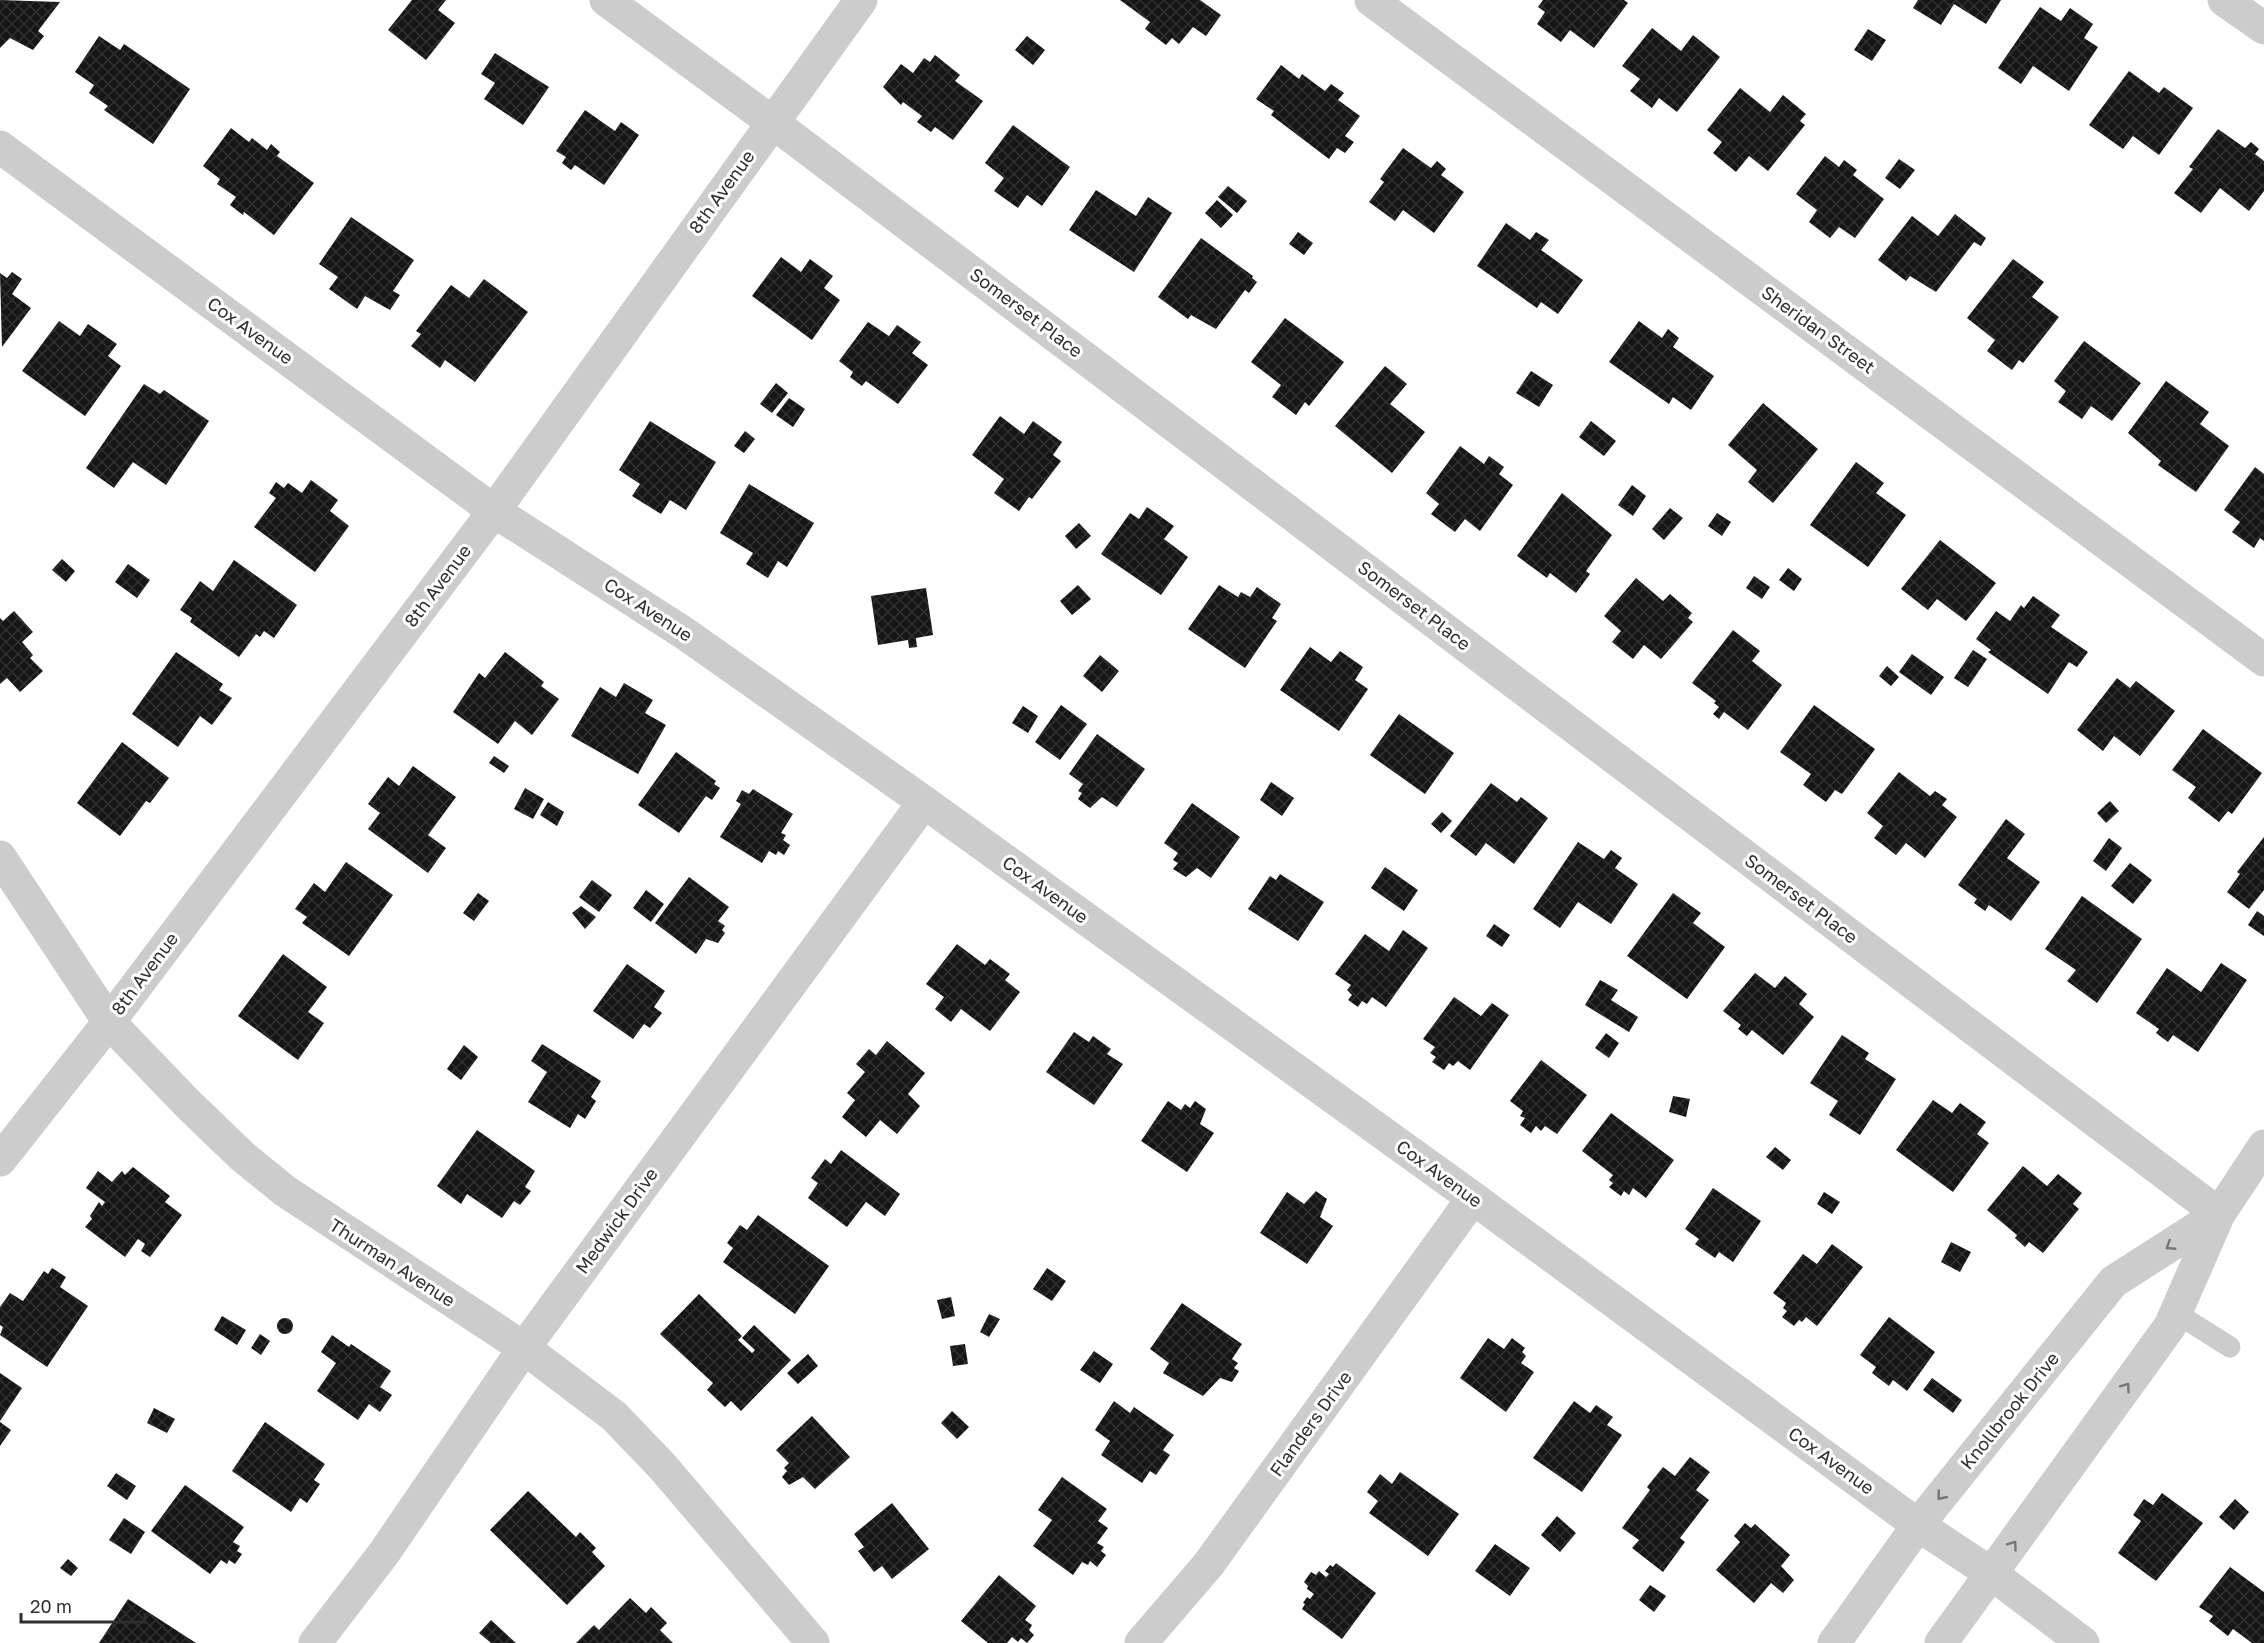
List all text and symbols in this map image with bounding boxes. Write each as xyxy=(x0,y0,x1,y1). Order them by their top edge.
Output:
street label: 8th Avenue xyxy=(684,146,759,237)
street label: Somerset Place xyxy=(966,263,1087,362)
street label: Sheridan Street xyxy=(1758,281,1880,378)
street label: Cox Avenue xyxy=(203,292,298,369)
street label: 8th Avenue xyxy=(399,540,475,631)
street label: Somerset Place xyxy=(1354,556,1475,655)
street label: Cox Avenue xyxy=(600,573,697,646)
street label: Somerset Place xyxy=(1741,849,1862,948)
street label: Cox Avenue xyxy=(998,851,1093,928)
street label: 8th Avenue xyxy=(106,928,182,1019)
street label: Cox Avenue xyxy=(1392,1135,1487,1212)
street label: Medwick Drive xyxy=(570,1163,662,1278)
street label: Thurman Avenue xyxy=(326,1213,459,1311)
one-way arrow xyxy=(2166,1239,2177,1250)
street label: Knollbrook Drive xyxy=(1955,1347,2063,1473)
street label: Flanders Drive xyxy=(1265,1366,1356,1480)
one-way arrow xyxy=(2119,1382,2130,1393)
street label: Cox Avenue xyxy=(1784,1422,1879,1499)
one-way arrow xyxy=(1937,1489,1948,1500)
one-way arrow xyxy=(2006,1541,2017,1552)
scale bar xyxy=(21,1586,146,1624)
text: 20 m xyxy=(30,1595,72,1617)

